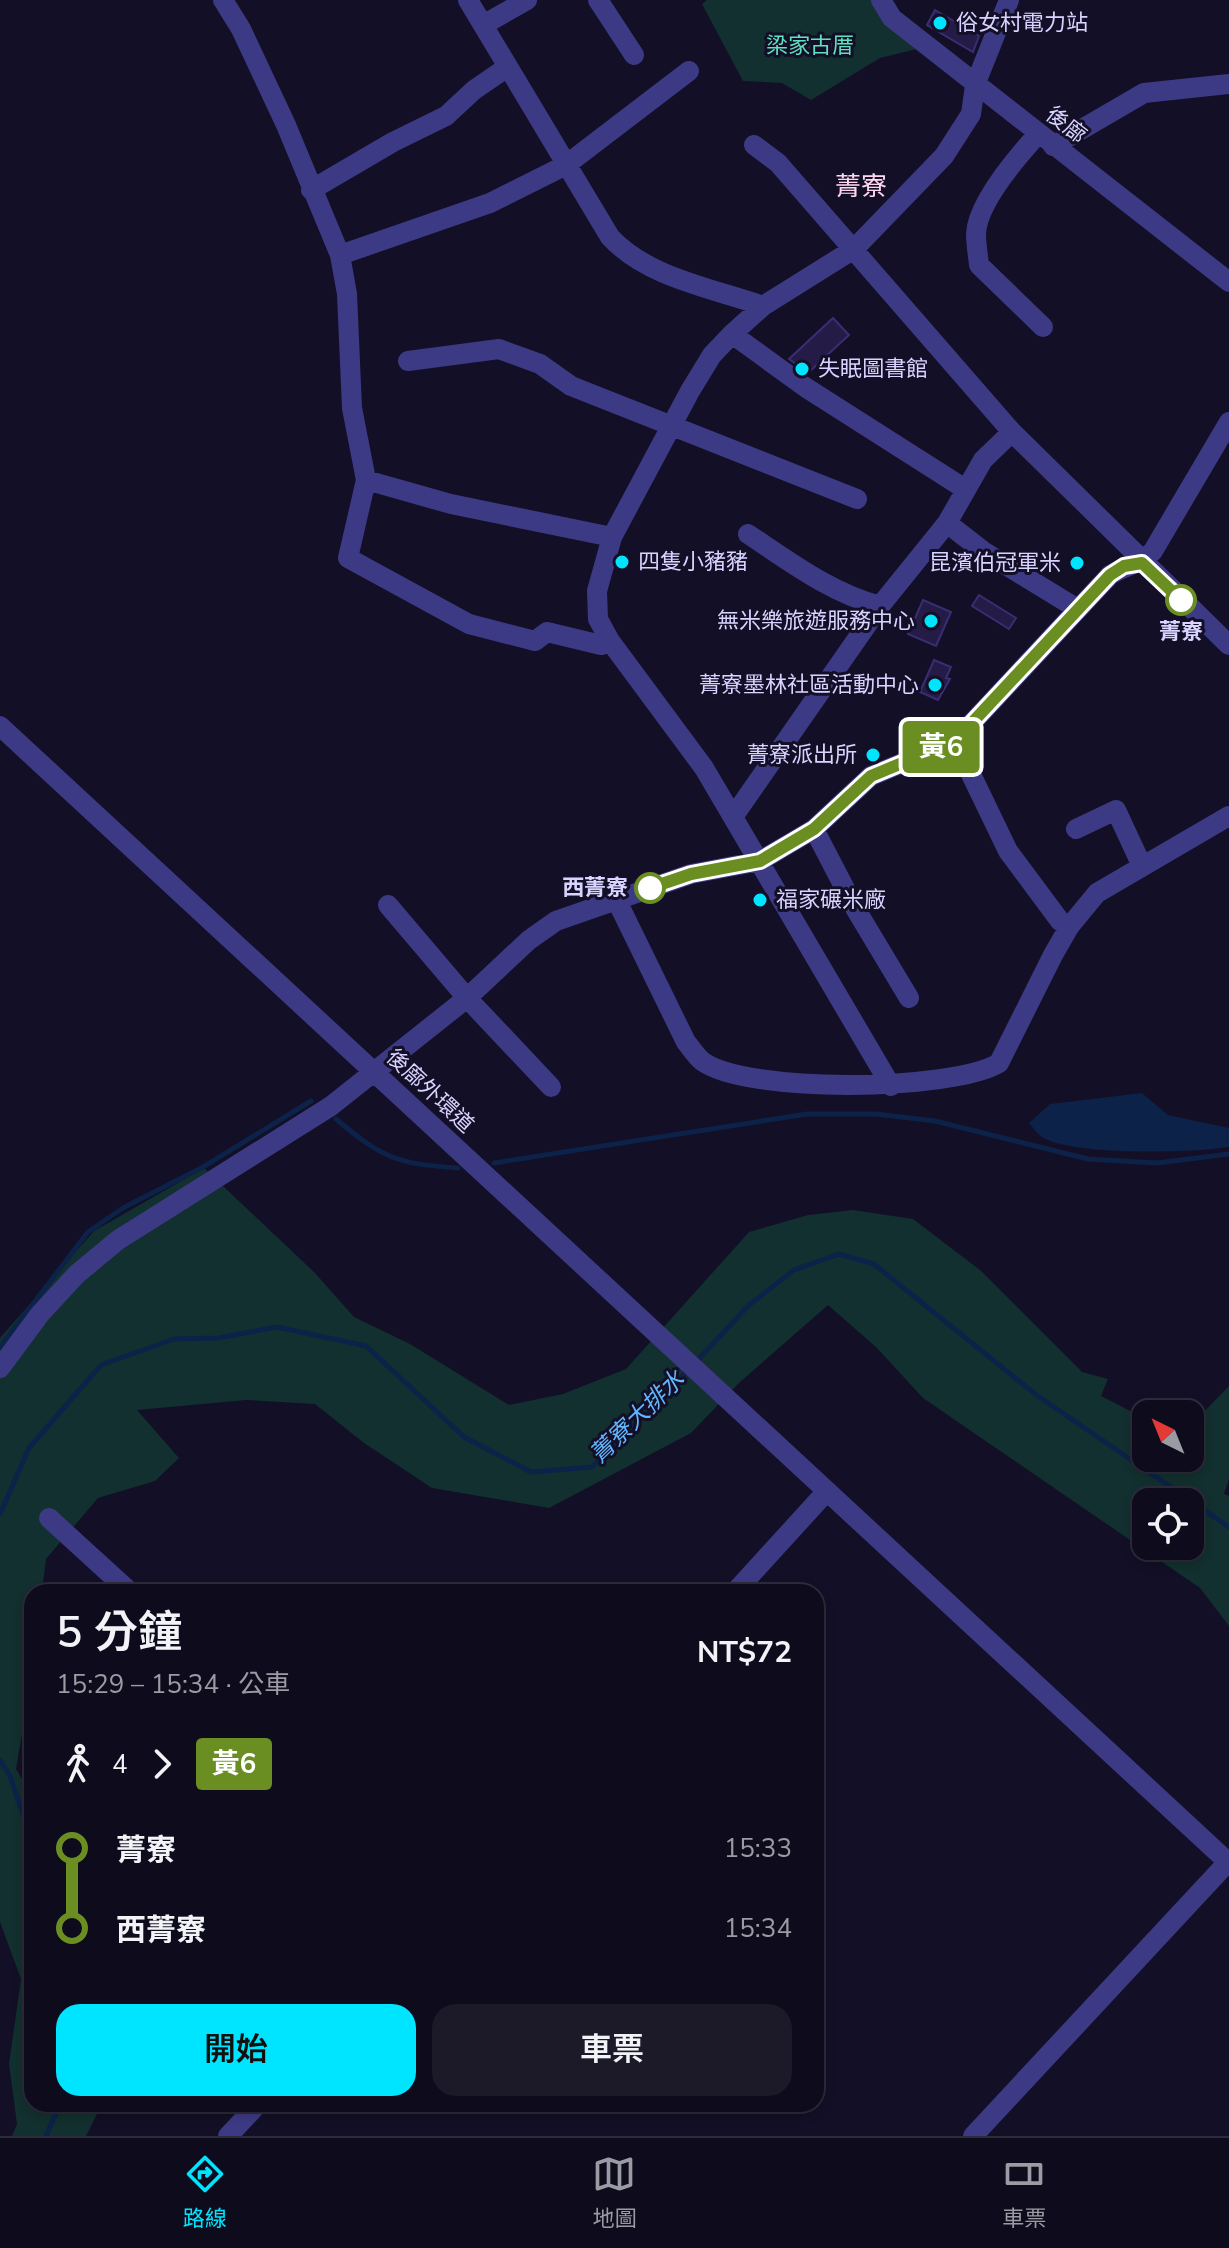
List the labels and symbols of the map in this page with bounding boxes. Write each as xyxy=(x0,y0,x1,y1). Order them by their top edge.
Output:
place label: 俗女村電力站 xyxy=(956,8,1088,38)
marker: 俗女村電力站 xyxy=(931,14,949,32)
park label: 梁家古厝 xyxy=(766,31,854,61)
street label: 後廍 xyxy=(1039,100,1093,150)
district label: 菁寮 xyxy=(835,169,887,204)
place label: 失眠圖書館 xyxy=(818,354,928,384)
marker: 失眠圖書館 xyxy=(793,360,811,378)
place label: 四隻小豬豬 xyxy=(638,547,748,577)
place label: 昆濱伯冠軍米 xyxy=(929,548,1061,578)
marker: 四隻小豬豬 xyxy=(613,553,631,571)
marker: 昆濱伯冠軍米 xyxy=(1068,554,1086,572)
marker: 菁寮 xyxy=(1166,585,1196,615)
place label: 無米樂旅遊服務中心 xyxy=(717,606,915,636)
marker: 無米樂旅遊服務中心 xyxy=(922,612,940,630)
place label: 菁寮 xyxy=(1159,617,1203,647)
place label: 菁寮墨林社區活動中心 xyxy=(699,670,919,700)
marker: 菁寮墨林社區活動中心 xyxy=(926,676,944,694)
line badge: 黃6 xyxy=(905,721,977,773)
place label: 菁寮派出所 xyxy=(747,740,857,770)
marker: 菁寮派出所 xyxy=(864,746,882,764)
place label: 西菁寮 xyxy=(562,873,628,903)
marker: 西菁寮 xyxy=(635,873,665,903)
place label: 福家碾米廠 xyxy=(776,885,886,915)
marker: 福家碾米廠 xyxy=(751,891,769,909)
street label: 後廍外環道 xyxy=(380,1043,480,1139)
water label: 菁寮大排水 xyxy=(583,1363,692,1470)
north arrow xyxy=(1132,1400,1204,1472)

